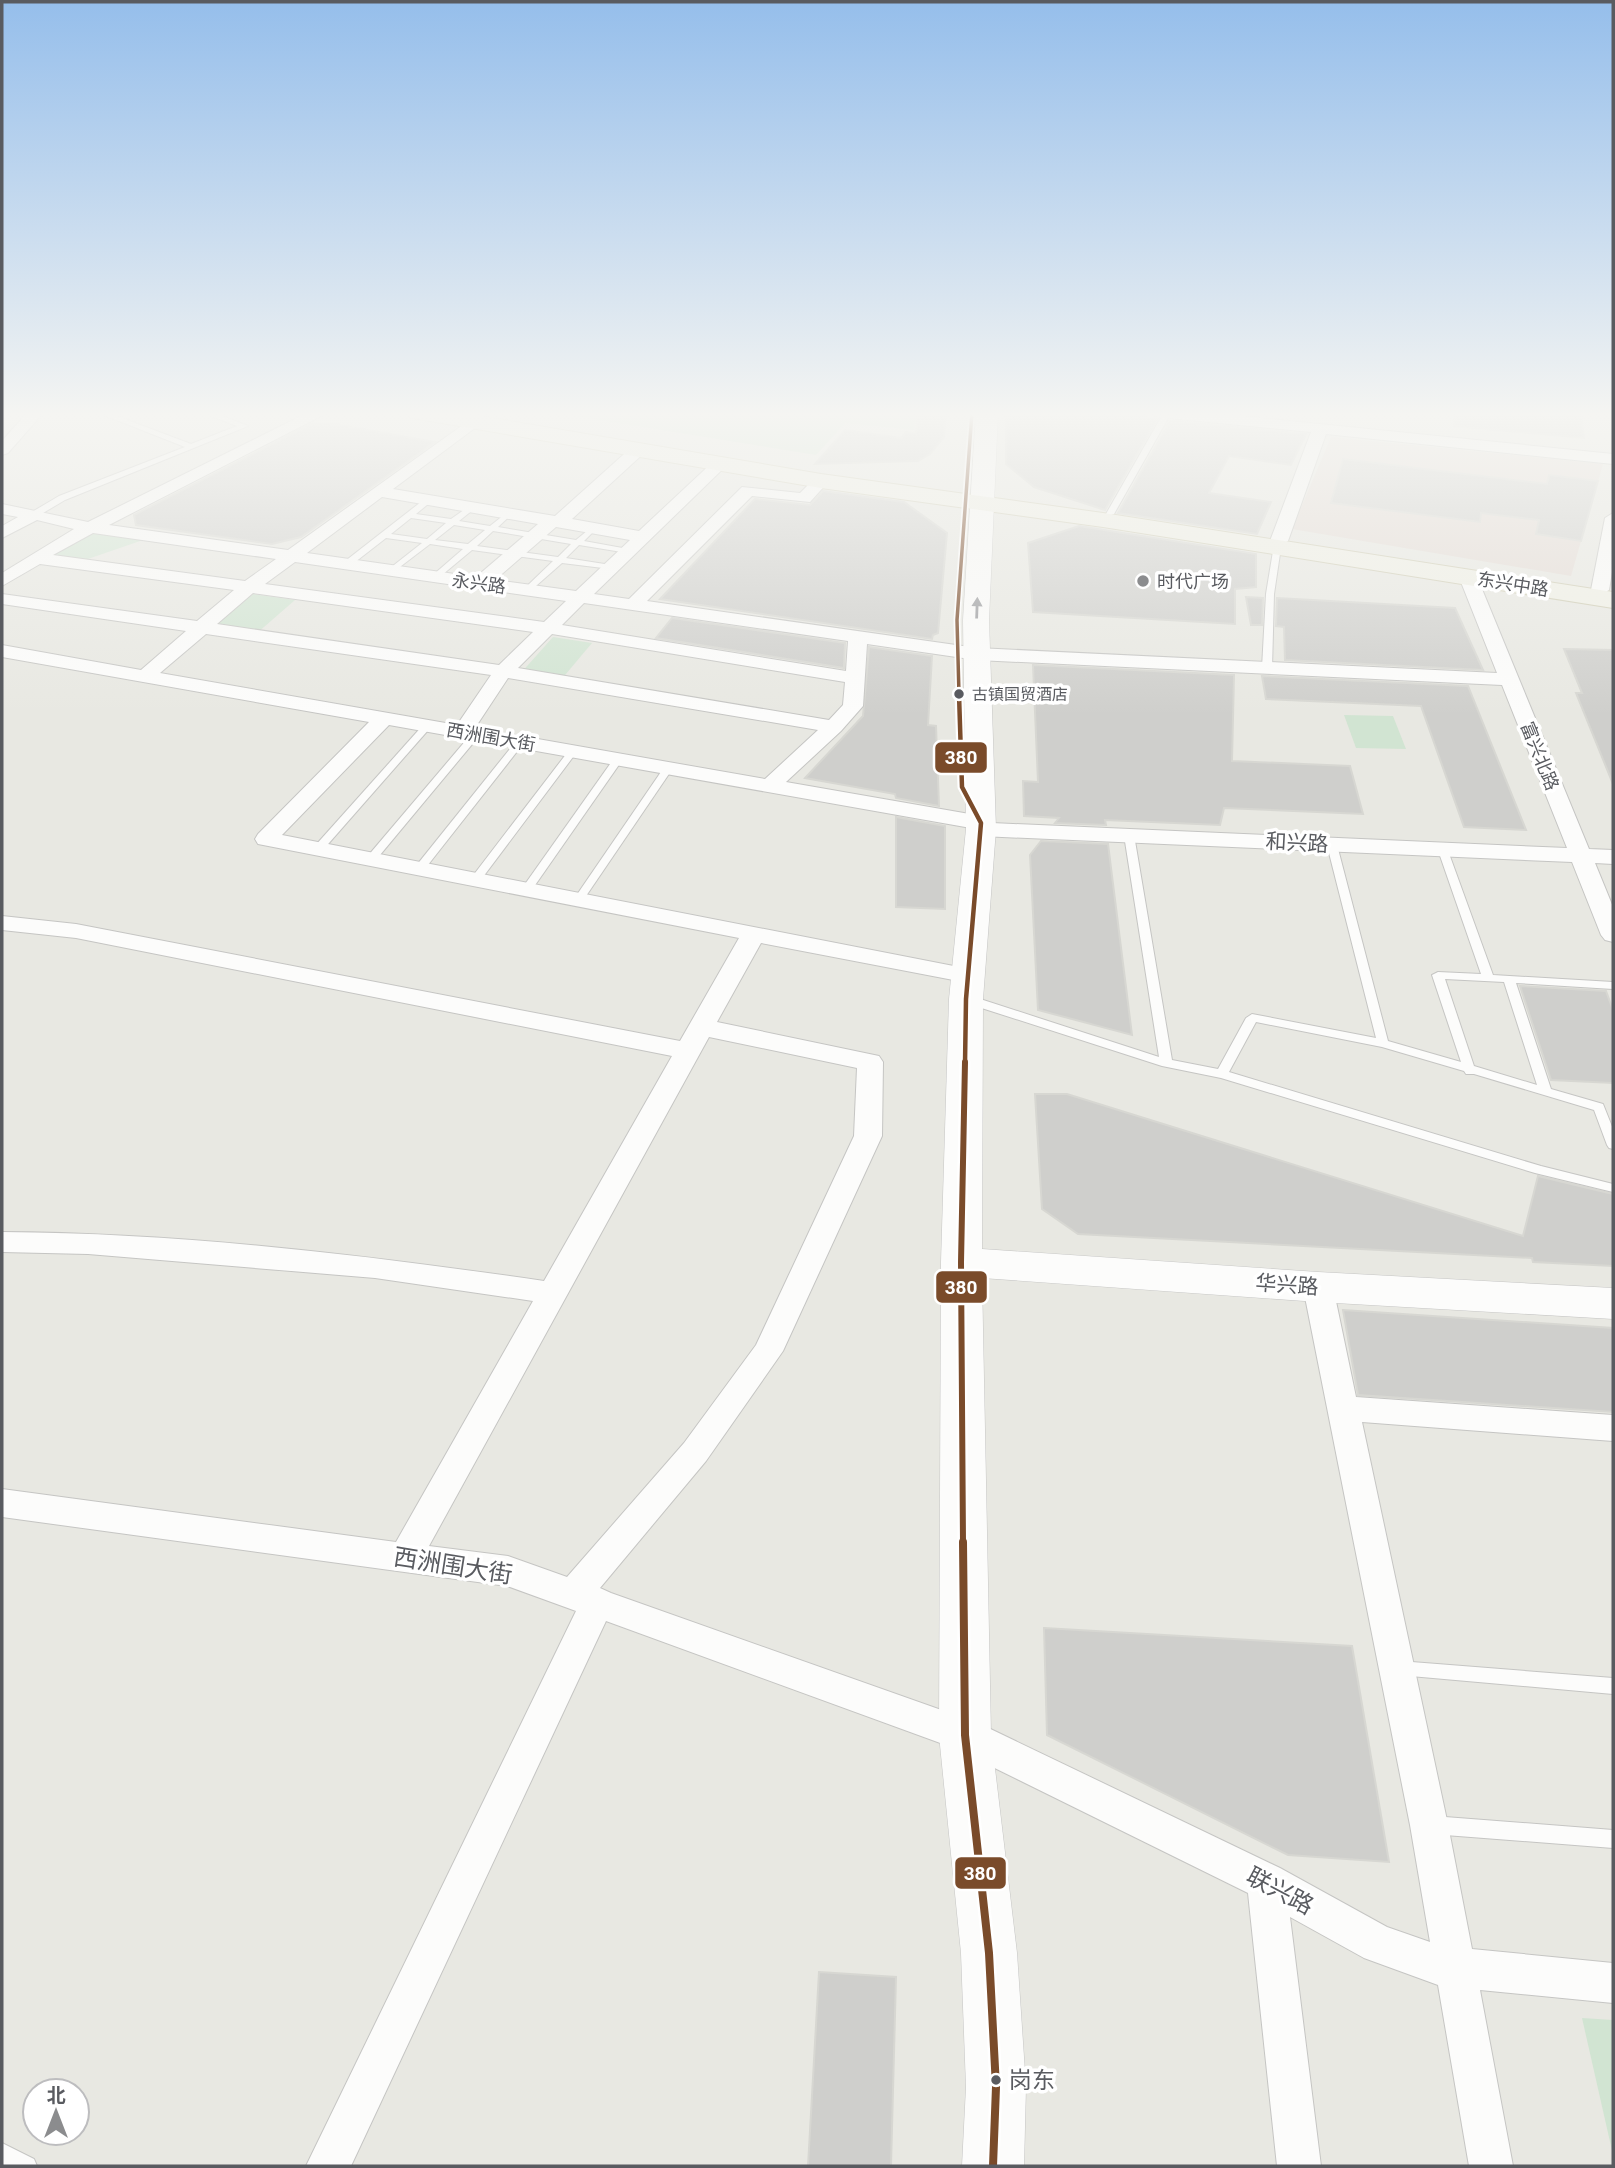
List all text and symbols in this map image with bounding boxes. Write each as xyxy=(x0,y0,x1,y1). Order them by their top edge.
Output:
street label: 东兴中路 xyxy=(1476,568,1550,600)
street label: 永兴路 xyxy=(451,569,507,597)
place label: 时代广场 xyxy=(1157,571,1229,592)
marker: 时代广场 xyxy=(1135,573,1151,589)
one-way arrow xyxy=(971,597,982,619)
place label: 古镇国贸酒店 xyxy=(972,685,1068,704)
marker: 古镇国贸酒店 xyxy=(952,687,966,701)
street label: 西洲围大街 xyxy=(445,719,537,755)
street label: 富兴北路 xyxy=(1517,719,1563,793)
line badge: 380 xyxy=(934,741,988,774)
text: 380 xyxy=(945,746,977,769)
street label: 和兴路 xyxy=(1265,829,1329,857)
line badge: 380 xyxy=(935,1270,988,1304)
street label: 华兴路 xyxy=(1255,1271,1319,1299)
text: 380 xyxy=(945,1276,977,1299)
street label: 西洲围大街 xyxy=(392,1543,514,1589)
line badge: 380 xyxy=(954,1856,1007,1890)
text: 380 xyxy=(964,1862,996,1885)
street label: 联兴路 xyxy=(1242,1862,1318,1920)
place label: 岗东 xyxy=(1009,2067,1055,2094)
marker: 岗东 xyxy=(989,2073,1003,2087)
north arrow xyxy=(21,2077,91,2147)
text: 北 xyxy=(46,2084,66,2107)

